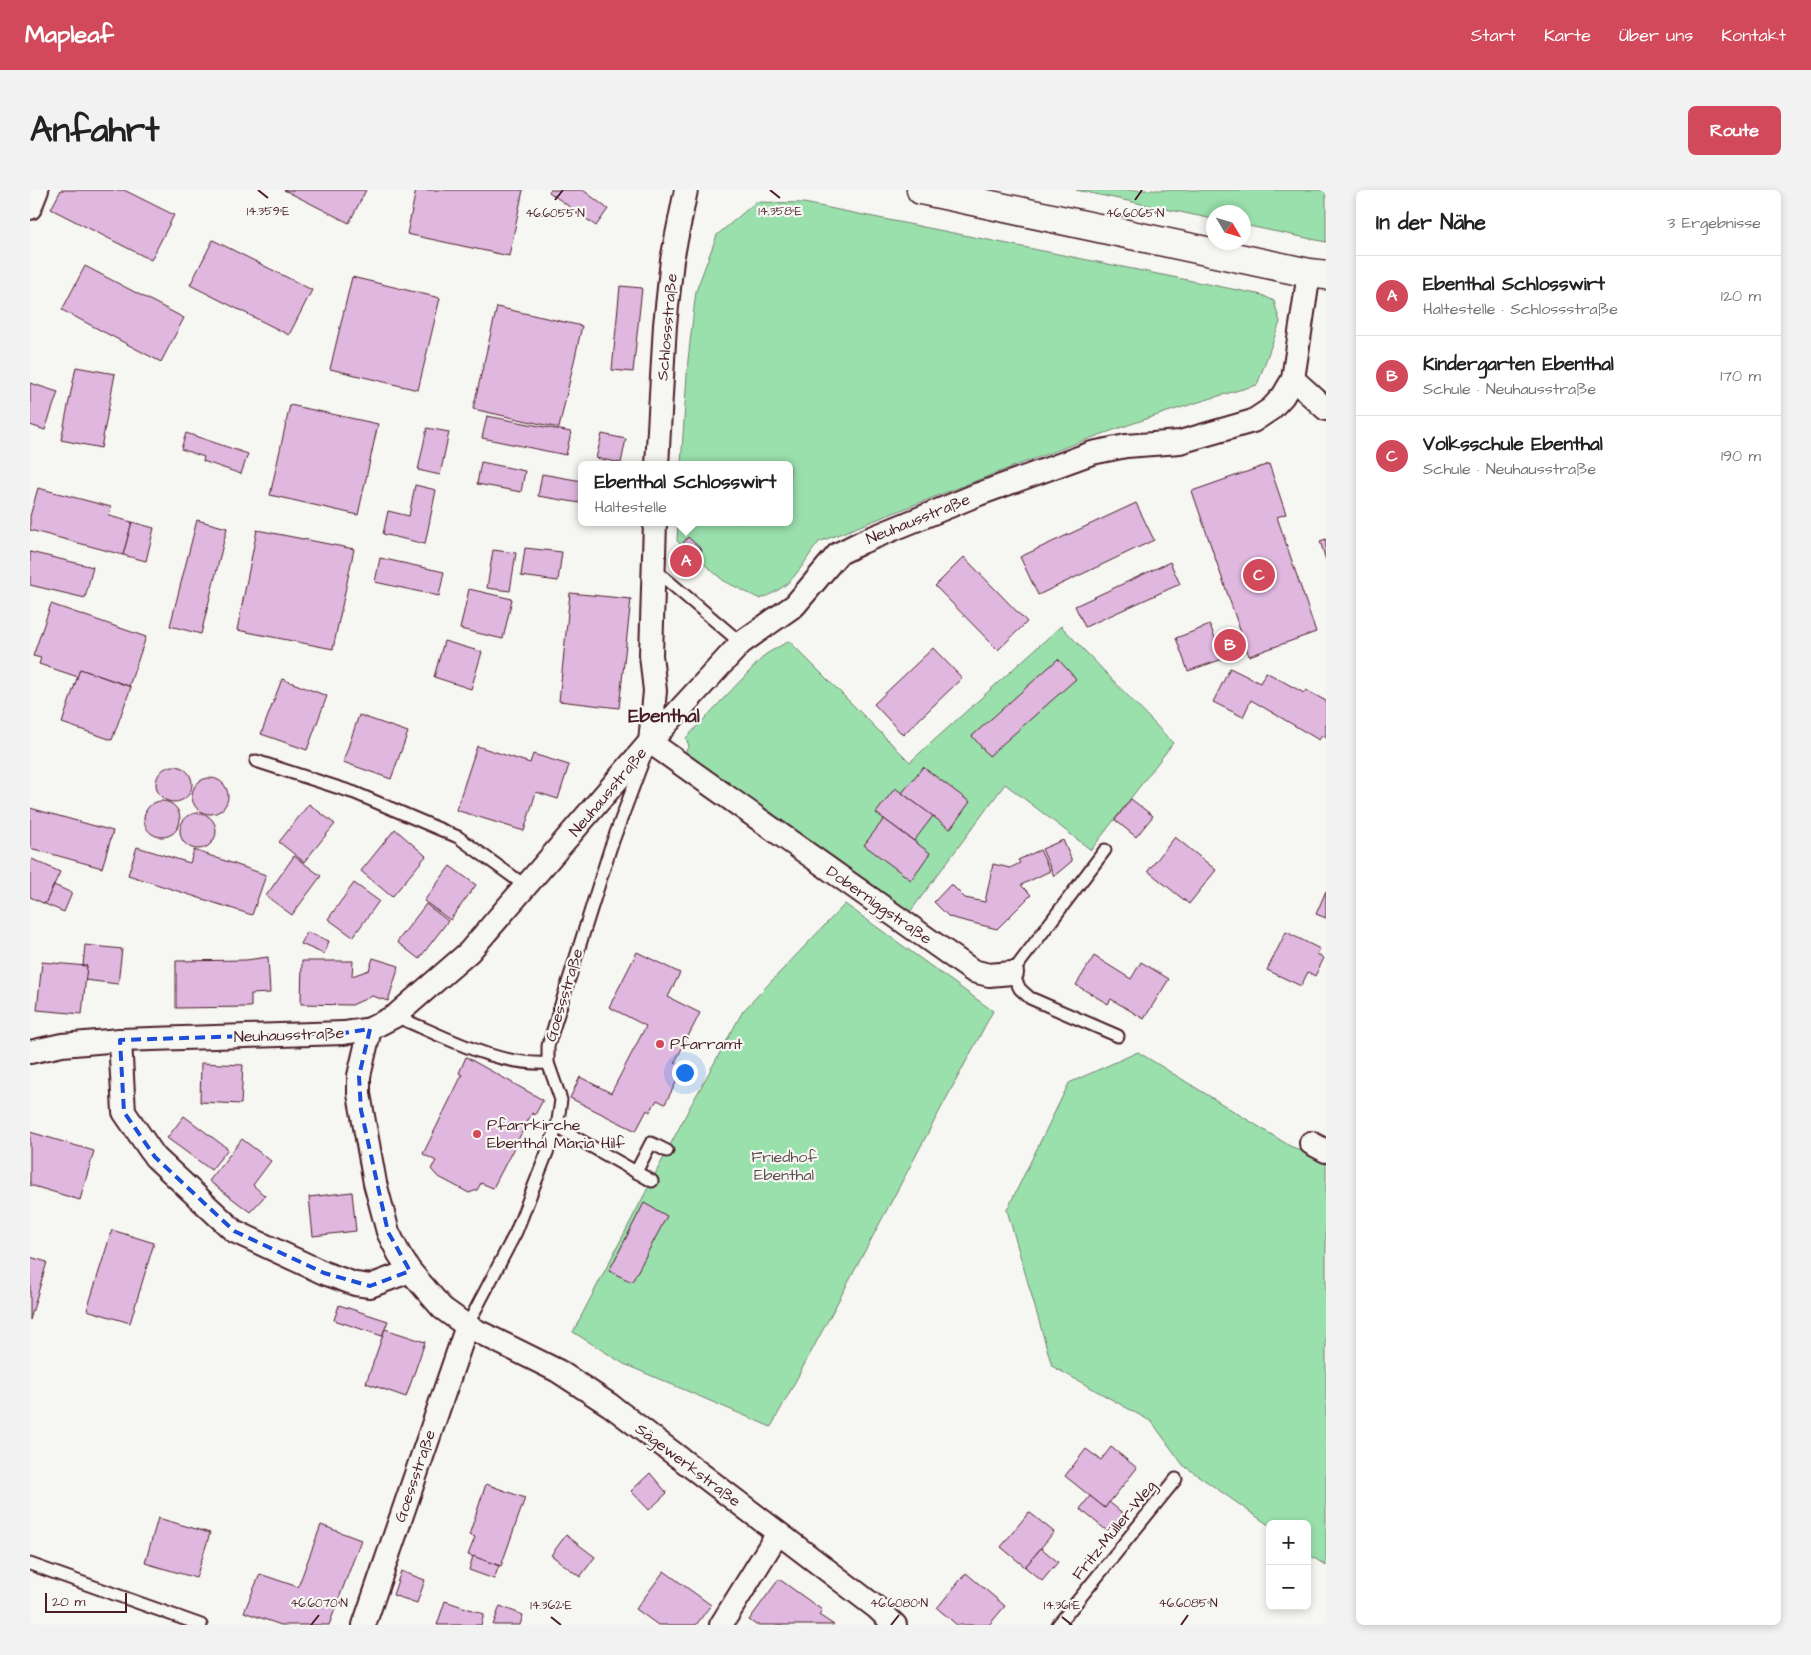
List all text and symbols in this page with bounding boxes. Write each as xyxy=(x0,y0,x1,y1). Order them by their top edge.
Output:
text: Mapleaf xyxy=(25,18,114,52)
text: Start xyxy=(1471,23,1516,48)
text: Karte xyxy=(1544,23,1591,48)
text: Über uns xyxy=(1619,23,1693,48)
text: Kontakt xyxy=(1721,23,1786,48)
text: Anfahrt xyxy=(30,106,159,155)
button: Route xyxy=(1688,106,1781,155)
text: 14.359°E xyxy=(247,203,289,220)
text: 14.358°E xyxy=(758,203,802,220)
text: 46.6055°N xyxy=(525,205,585,222)
text: 46.6065°N xyxy=(1106,205,1165,222)
north arrow xyxy=(1206,205,1251,250)
text: In der Nähe xyxy=(1376,208,1486,237)
text: 3 Ergebnisse xyxy=(1667,212,1761,234)
text: Ebenthal Schlosswirt xyxy=(1423,271,1605,298)
street label: Schlossstraße xyxy=(651,272,683,381)
text: A xyxy=(1387,285,1397,307)
text: 120 m xyxy=(1721,285,1761,307)
text: Haltestelle · Schlossstraße xyxy=(1423,298,1618,320)
text: Kindergarten Ebenthal xyxy=(1423,351,1614,378)
text: B xyxy=(1386,365,1398,387)
text: 170 m xyxy=(1720,365,1761,387)
text: Schule · Neuhausstraße xyxy=(1423,378,1596,400)
text: Volksschule Ebenthal xyxy=(1423,431,1603,458)
text: C xyxy=(1386,445,1398,467)
text: 190 m xyxy=(1721,445,1761,467)
text: Schule · Neuhausstraße xyxy=(1423,458,1596,480)
popup xyxy=(578,461,793,526)
text: Ebenthal Schlosswirt xyxy=(595,469,776,496)
street label: Neuhausstraße xyxy=(863,488,974,550)
text: Haltestelle xyxy=(595,496,667,518)
pin: A xyxy=(670,542,702,580)
pin: C xyxy=(1243,556,1275,594)
pin: B xyxy=(1214,626,1246,664)
district label: Ebenthal xyxy=(628,703,700,730)
street label: Neuhausstraße xyxy=(564,742,652,841)
street label: Doberniggstraße xyxy=(821,860,936,951)
street label: Goessstraße xyxy=(539,945,589,1044)
street label: Neuhausstraße xyxy=(233,1022,345,1048)
place label: Pfarramt xyxy=(670,1033,743,1055)
marker: Pfarramt xyxy=(654,1038,666,1050)
your location xyxy=(672,1060,698,1086)
place label: Pfarrkirche Ebenthal Maria Hilf xyxy=(487,1114,625,1154)
marker: Pfarrkirche Ebenthal Maria Hilf xyxy=(471,1128,483,1140)
park label: Friedhof Ebenthal xyxy=(751,1146,817,1186)
street label: Sägewerkstraße xyxy=(630,1418,746,1513)
street label: Goessstraße xyxy=(389,1427,441,1525)
street label: Fritz-Müller-Weg xyxy=(1067,1475,1162,1585)
map controls xyxy=(1266,1520,1311,1610)
button: + xyxy=(1266,1520,1311,1565)
button: − xyxy=(1266,1565,1311,1610)
scale bar xyxy=(45,1590,128,1613)
text: 20 m xyxy=(52,1592,85,1612)
text: 46.6070°N xyxy=(290,1595,348,1612)
text: 46.6080°N xyxy=(870,1595,928,1612)
text: 46.6085°N xyxy=(1159,1595,1218,1612)
text: 14.362°E xyxy=(530,1597,572,1614)
text: 14.361°E xyxy=(1044,1597,1080,1614)

